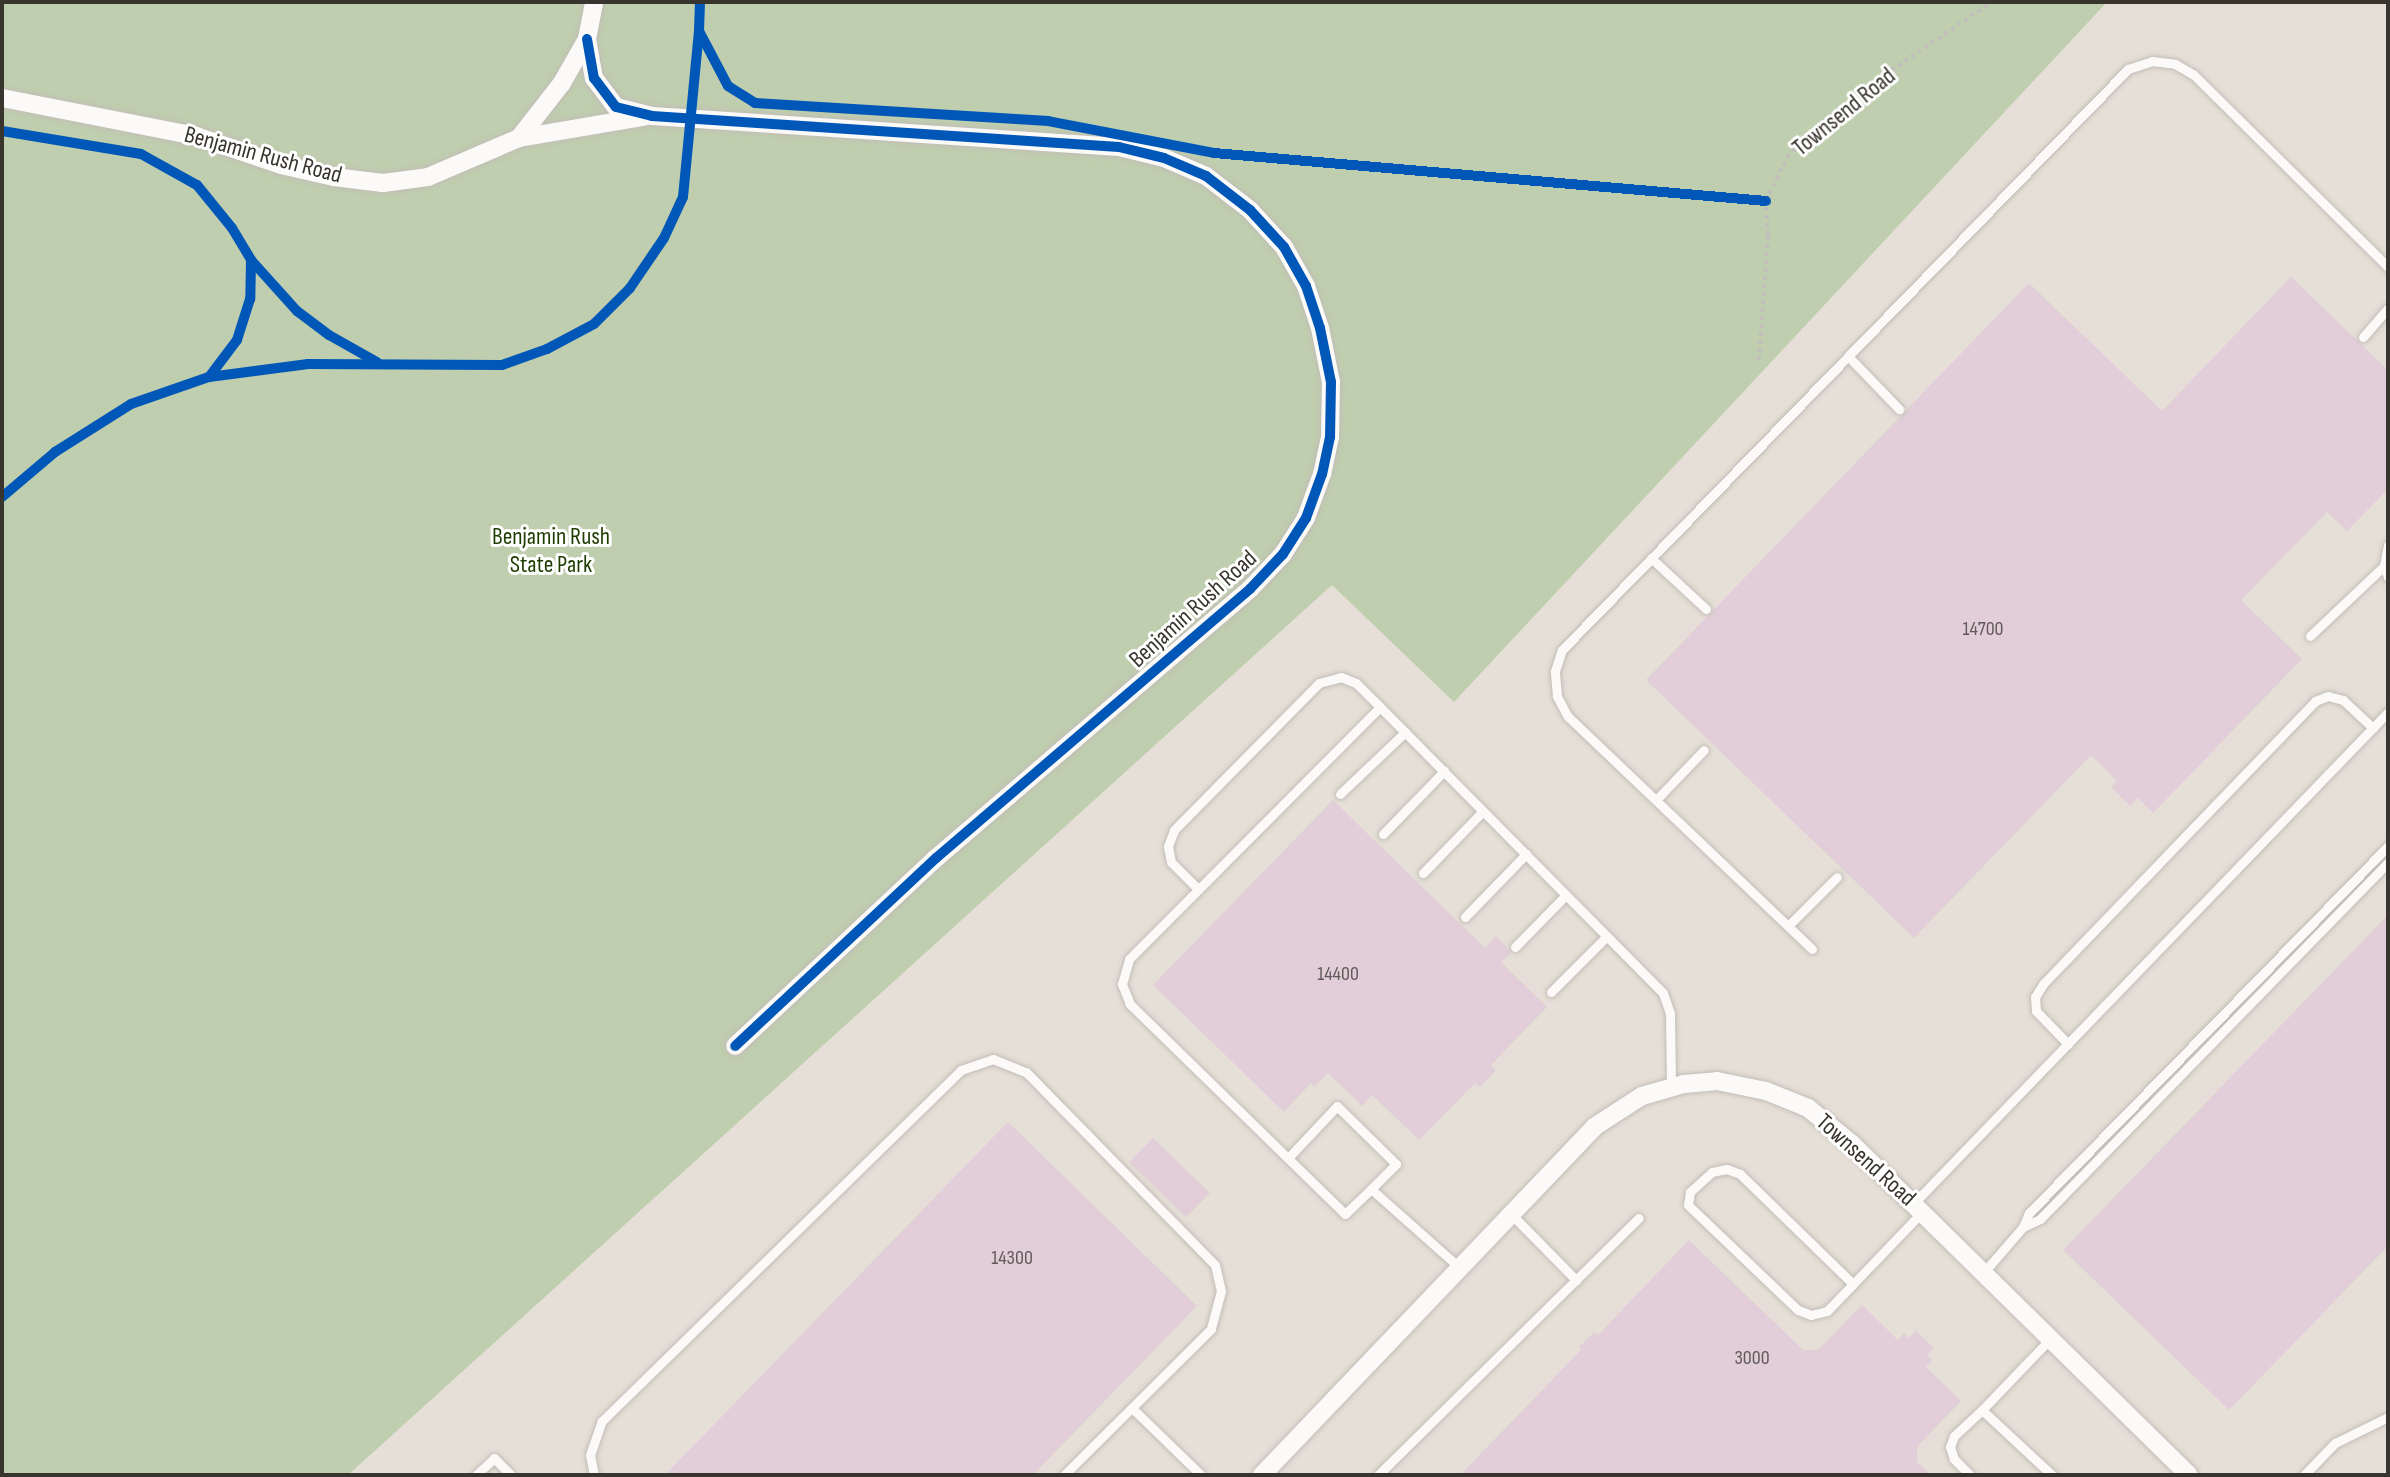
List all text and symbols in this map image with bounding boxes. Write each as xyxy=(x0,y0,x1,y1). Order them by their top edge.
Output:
street label: Townsend Road xyxy=(1787,62,1901,162)
street label: Benjamin Rush Road xyxy=(181,120,345,190)
park label: Benjamin Rush State Park xyxy=(492,523,610,579)
street label: Benjamin Rush Road xyxy=(1123,544,1263,674)
house number: 14700 xyxy=(1963,617,2003,641)
house number: 14400 xyxy=(1317,962,1359,986)
street label: Townsend Road xyxy=(1810,1108,1922,1212)
house number: 14300 xyxy=(991,1246,1033,1270)
house number: 3000 xyxy=(1734,1346,1770,1370)

